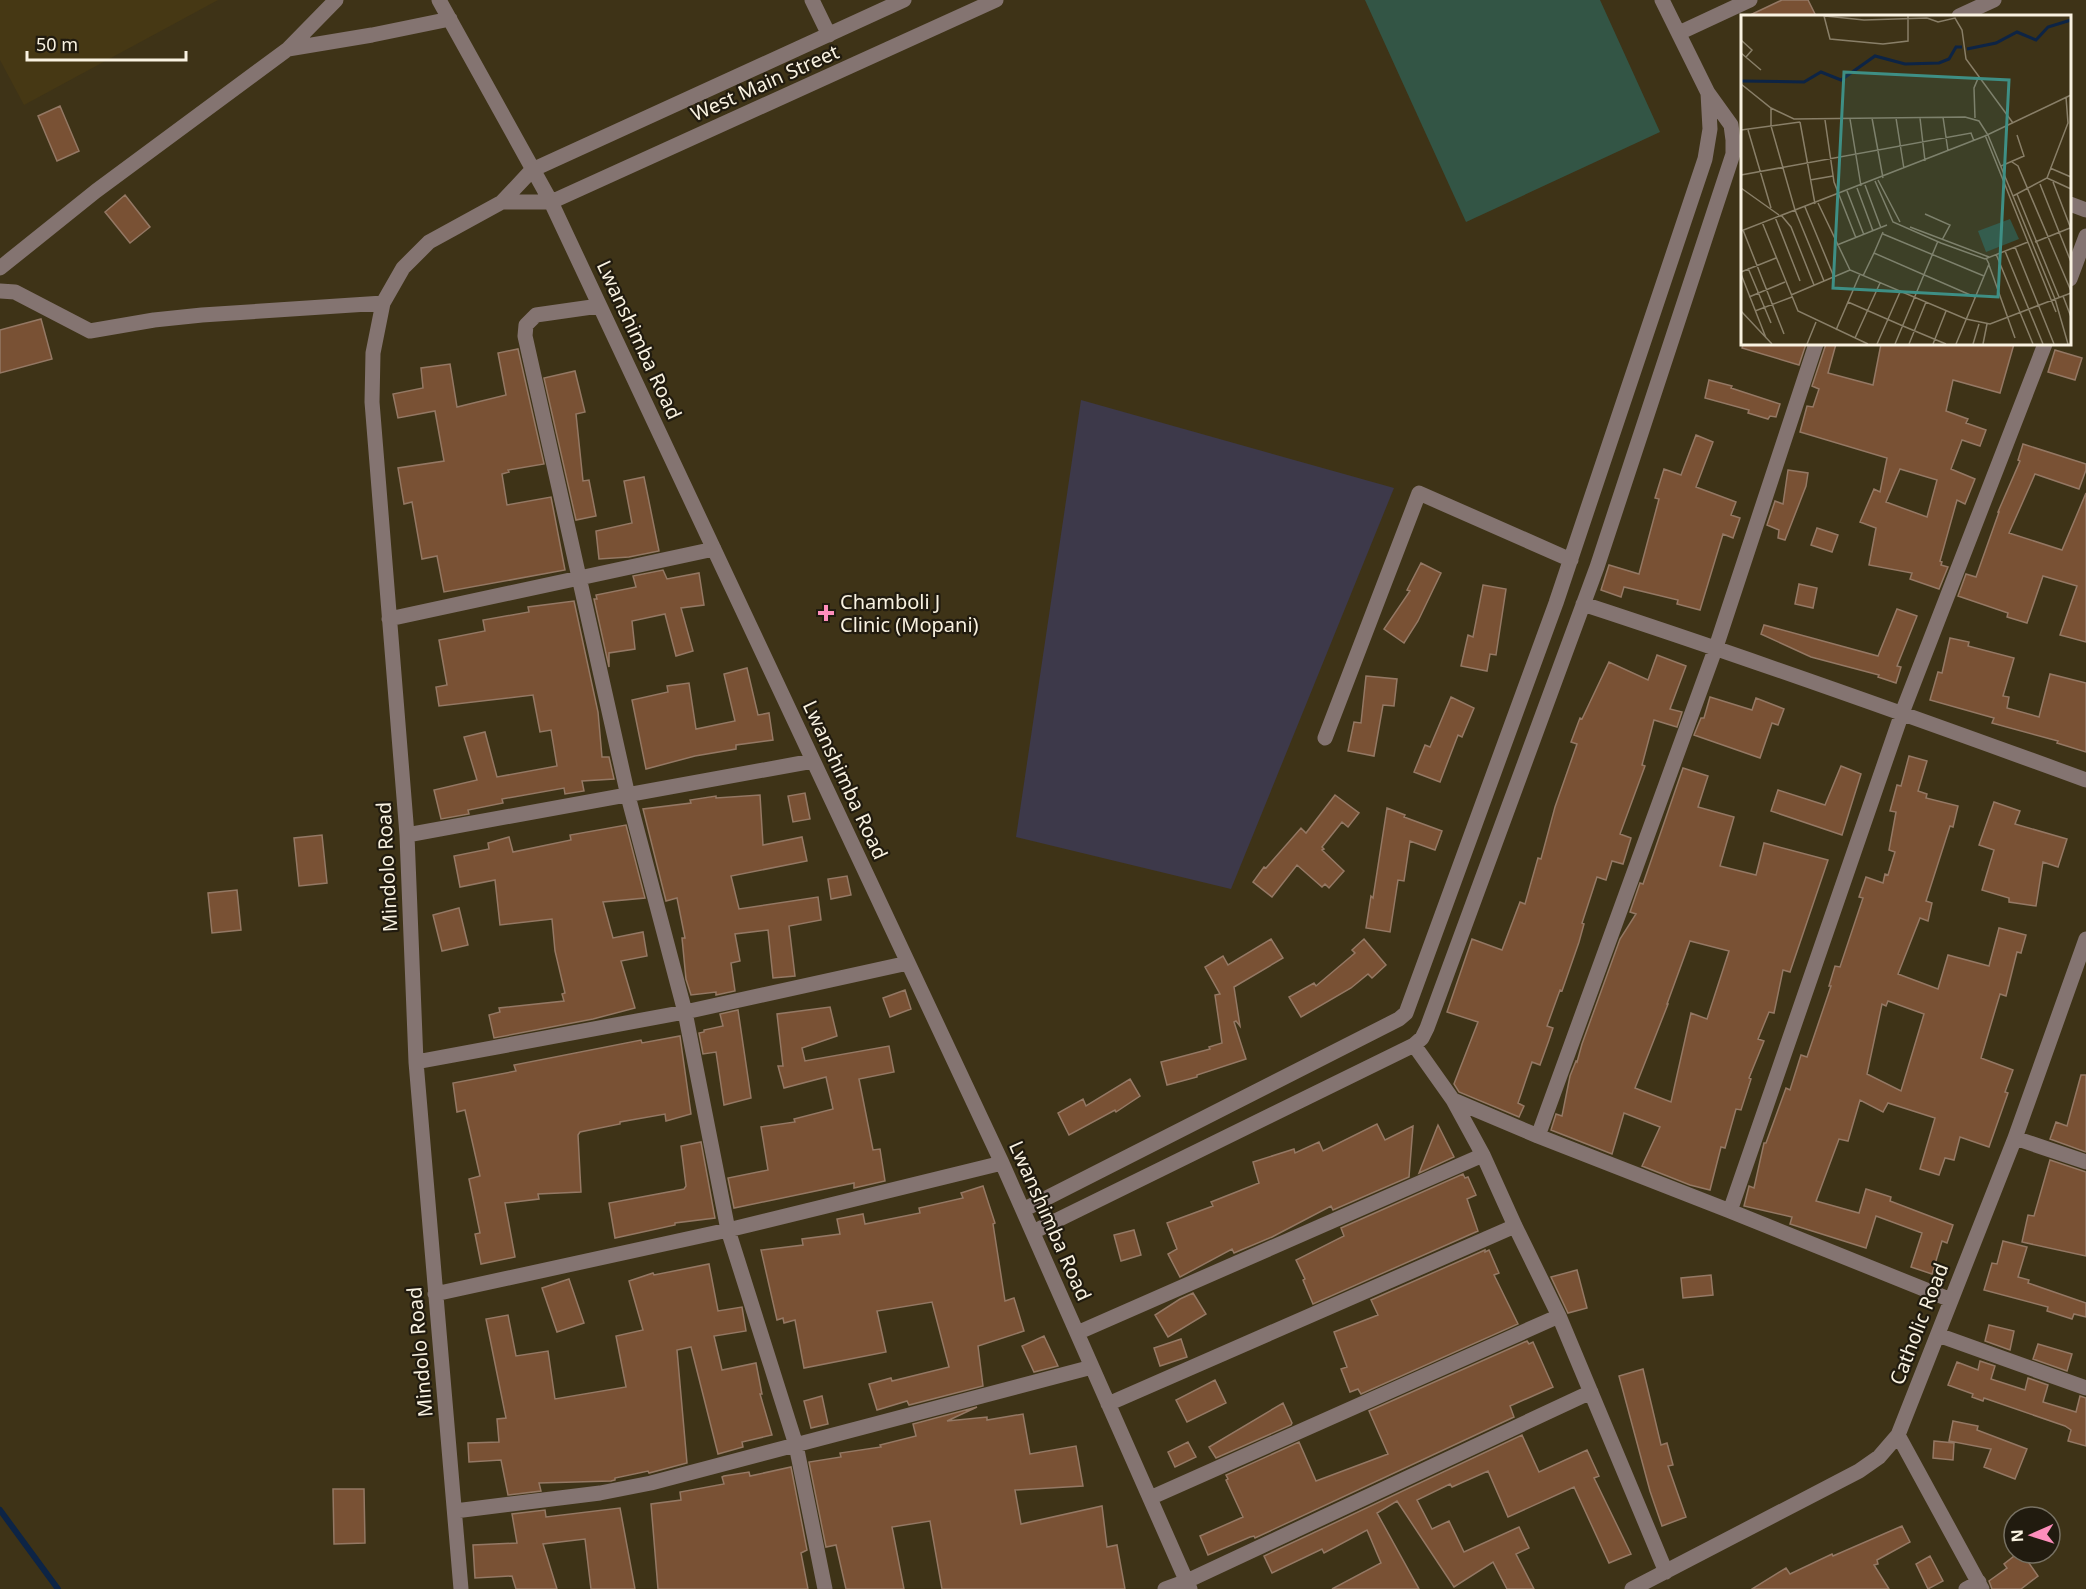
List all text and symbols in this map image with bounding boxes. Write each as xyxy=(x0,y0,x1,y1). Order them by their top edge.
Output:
inset map xyxy=(1741,15,2071,345)
scale bar xyxy=(27,24,186,62)
text: 50 m xyxy=(36,32,78,56)
street label: West Main Street xyxy=(686,38,843,127)
street label: Lwanshimba Road xyxy=(591,256,688,424)
place label: Chamboli J Clinic (Mopani) xyxy=(840,588,979,638)
marker: Chamboli J Clinic (Mopani) xyxy=(817,604,835,622)
street label: Lwanshimba Road xyxy=(797,696,894,864)
street label: Mindolo Road xyxy=(370,801,403,933)
street label: Lwanshimba Road xyxy=(1003,1137,1098,1305)
street label: Catholic Road xyxy=(1883,1259,1954,1389)
street label: Mindolo Road xyxy=(400,1286,439,1418)
north arrow xyxy=(2002,1505,2062,1565)
text: N xyxy=(2006,1529,2028,1543)

